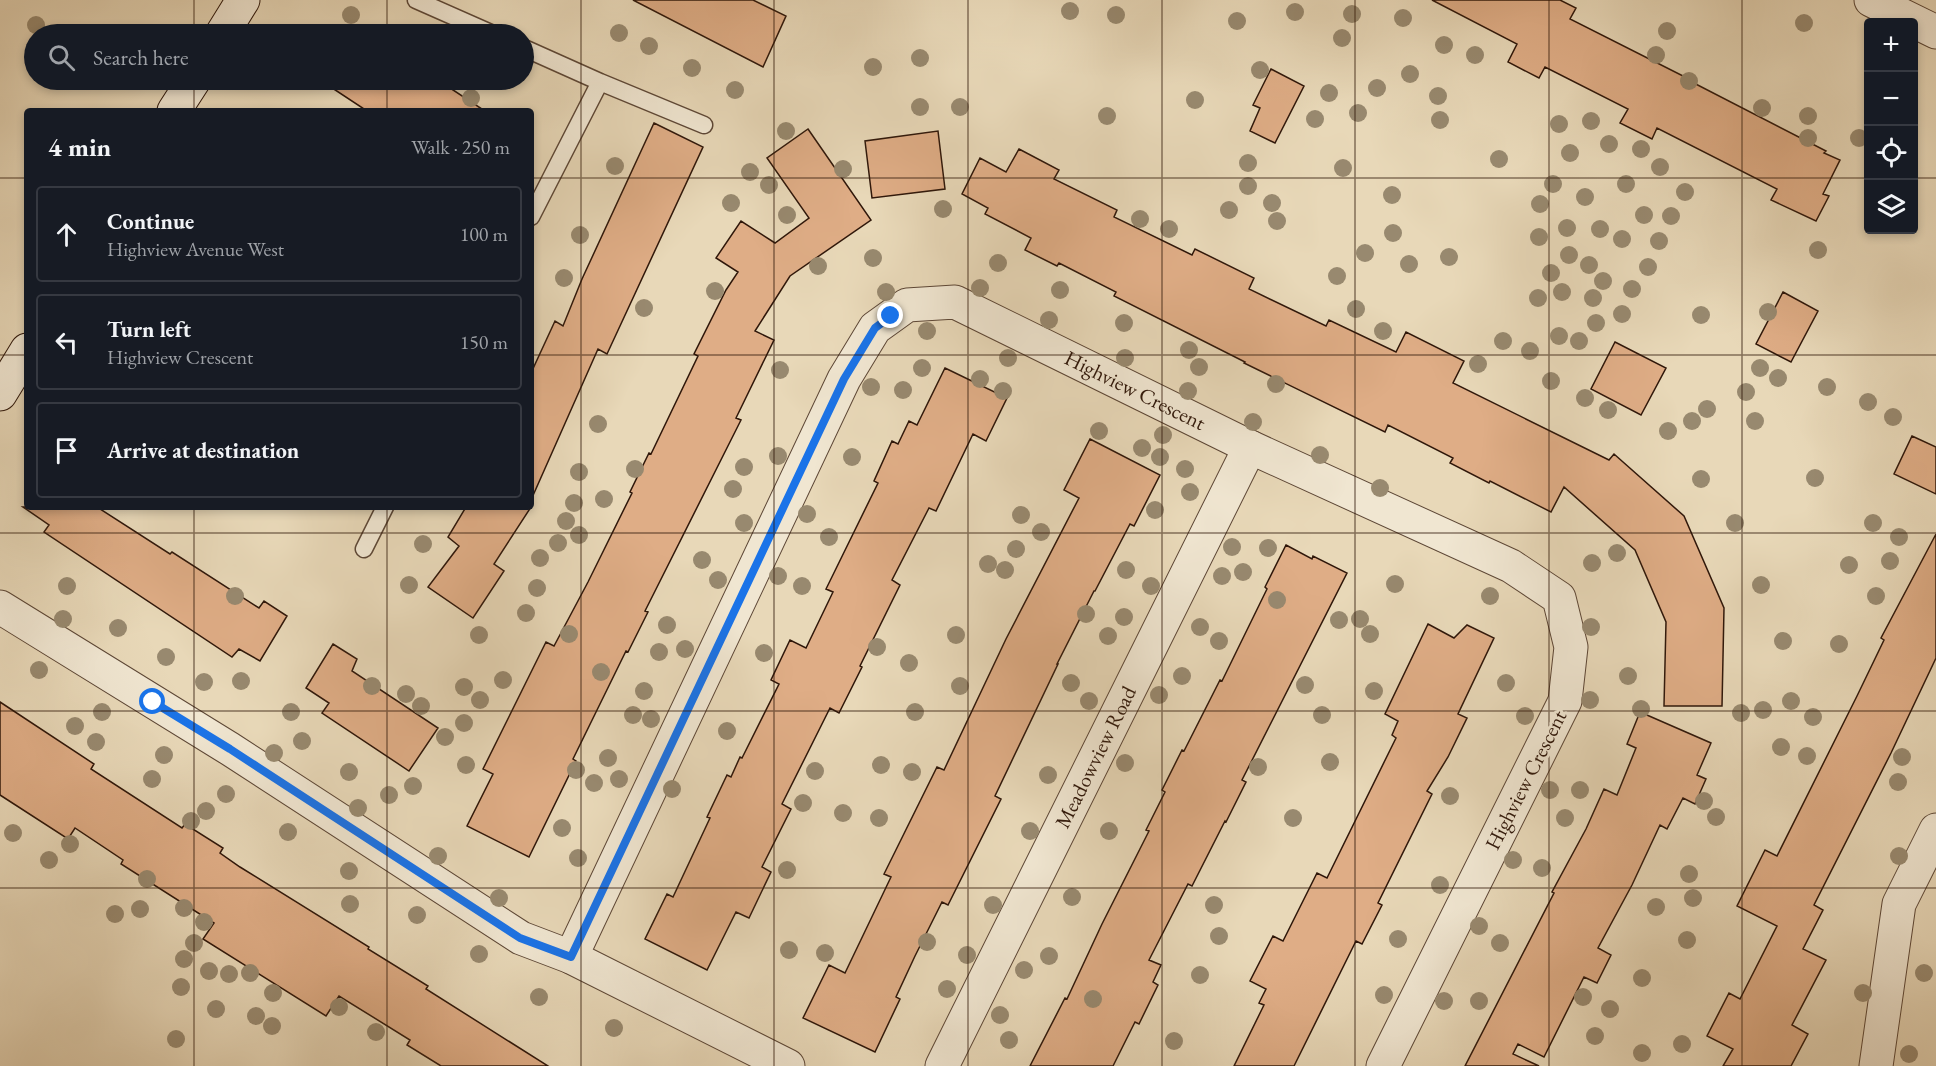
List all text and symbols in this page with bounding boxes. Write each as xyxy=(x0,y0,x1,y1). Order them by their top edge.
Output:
map controls xyxy=(1864,18,1918,234)
button: + xyxy=(1864,18,1918,72)
search box xyxy=(24,24,534,90)
icon: search xyxy=(45,41,78,74)
text: Search here xyxy=(93,43,188,72)
button: − xyxy=(1864,72,1918,126)
button: locate xyxy=(1864,126,1918,180)
text: 4 min xyxy=(48,130,111,164)
text: Walk · 250 m xyxy=(411,134,510,160)
button: layers xyxy=(1864,180,1918,234)
text: Continue xyxy=(107,207,194,236)
icon: ahead xyxy=(50,218,83,251)
text: 100 m xyxy=(460,221,508,247)
text: Highview Avenue West xyxy=(107,236,284,262)
route end xyxy=(877,302,903,328)
text: Turn left xyxy=(107,315,191,344)
icon: left xyxy=(50,326,83,359)
text: 150 m xyxy=(460,329,508,355)
text: Highview Crescent xyxy=(107,344,253,370)
street label: Highview Crescent xyxy=(1060,344,1211,436)
icon: arrive xyxy=(50,434,83,467)
text: Arrive at destination xyxy=(107,436,299,465)
street label: Meadowview Road xyxy=(1049,681,1142,832)
route start xyxy=(139,688,165,714)
street label: Highview Crescent xyxy=(1479,705,1573,854)

